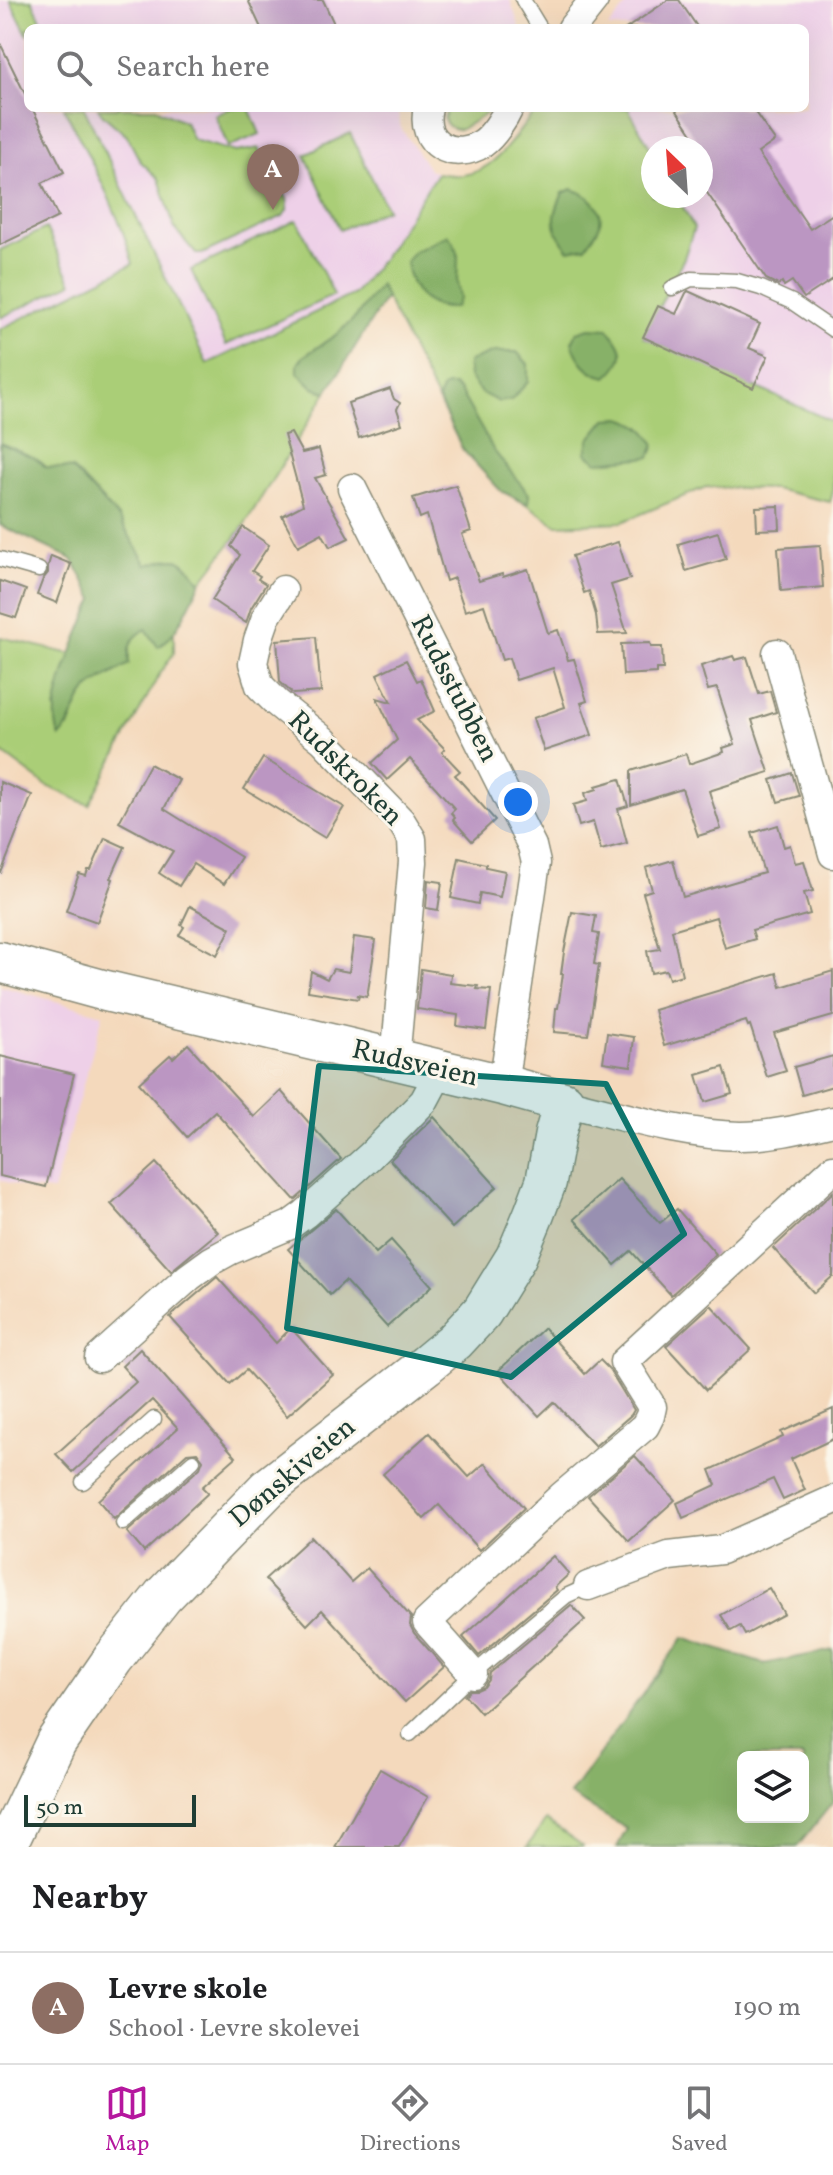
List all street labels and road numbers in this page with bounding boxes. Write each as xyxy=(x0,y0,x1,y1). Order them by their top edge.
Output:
street label: Rudsstubben xyxy=(400,609,508,769)
street label: Rudskroken xyxy=(278,702,412,836)
street label: Rudsveien xyxy=(348,1031,482,1097)
street label: Dønskiveien xyxy=(222,1409,364,1537)

